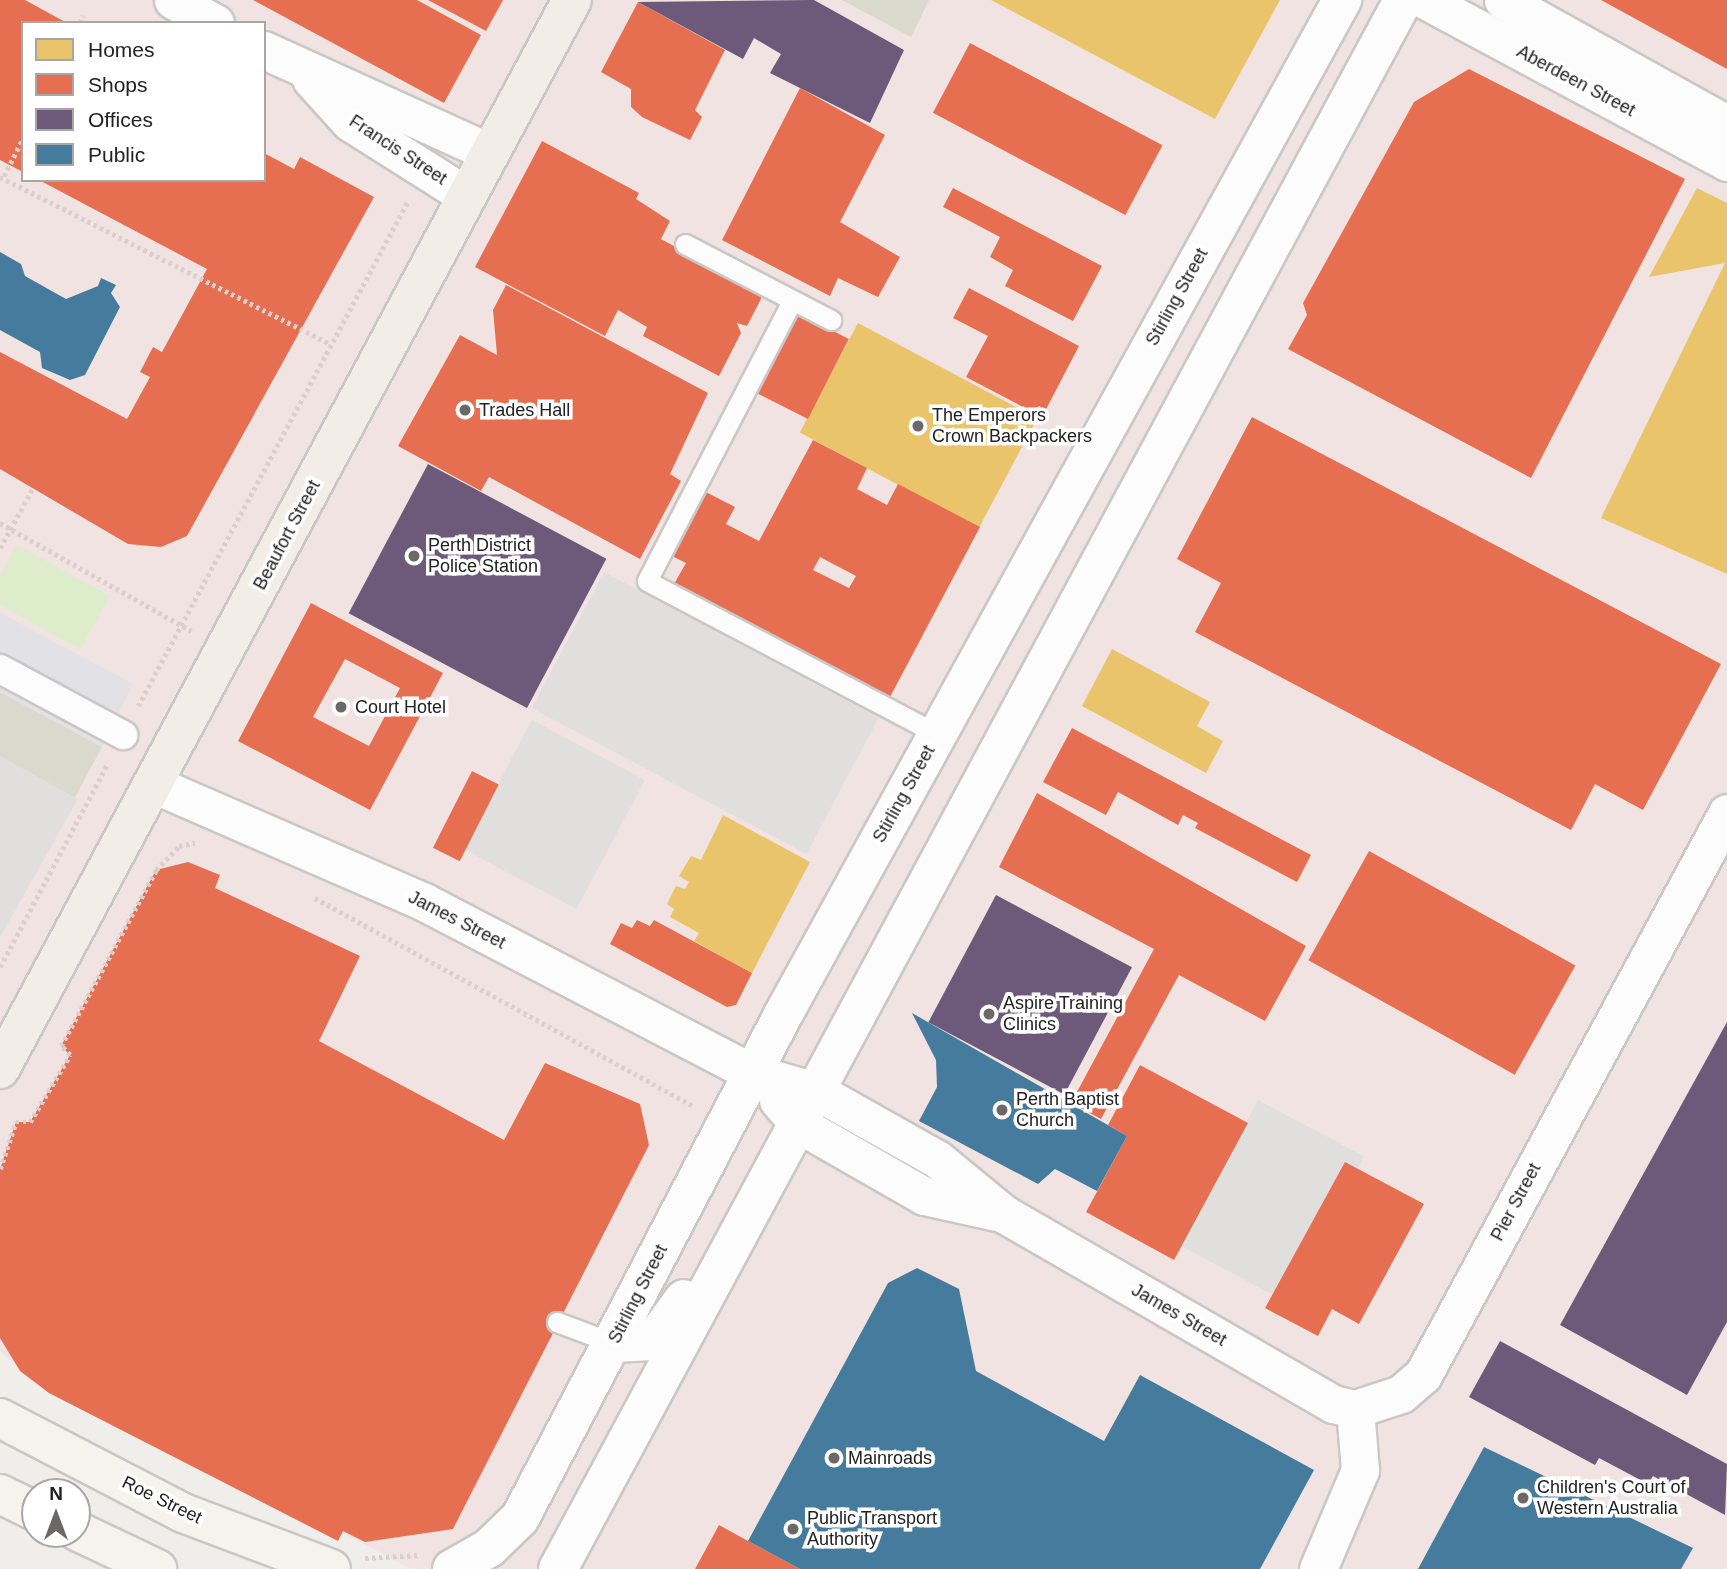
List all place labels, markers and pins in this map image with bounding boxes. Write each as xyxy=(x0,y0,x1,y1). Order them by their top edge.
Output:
place label: Trades Hall xyxy=(479,399,570,421)
marker: Trades Hall xyxy=(457,402,473,418)
place label: The Emperors Crown Backpackers xyxy=(932,405,1092,448)
marker: The Emperors Crown Backpackers xyxy=(910,418,926,434)
place label: Perth District Police Station xyxy=(428,535,538,578)
marker: Perth District Police Station xyxy=(406,548,422,564)
place label: Court Hotel xyxy=(355,696,446,718)
marker: Court Hotel xyxy=(333,699,349,715)
place label: Aspire Training Clinics xyxy=(1003,993,1123,1036)
marker: Aspire Training Clinics xyxy=(981,1006,997,1022)
place label: Perth Baptist Church xyxy=(1016,1089,1119,1132)
marker: Perth Baptist Church xyxy=(994,1102,1010,1118)
place label: Mainroads xyxy=(848,1447,932,1469)
marker: Mainroads xyxy=(826,1450,842,1466)
place label: Children's Court of Western Australia xyxy=(1537,1477,1686,1520)
marker: Children's Court of Western Australia xyxy=(1515,1490,1531,1506)
place label: Public Transport Authority xyxy=(807,1508,937,1550)
marker: Public Transport Authority xyxy=(785,1521,801,1537)

